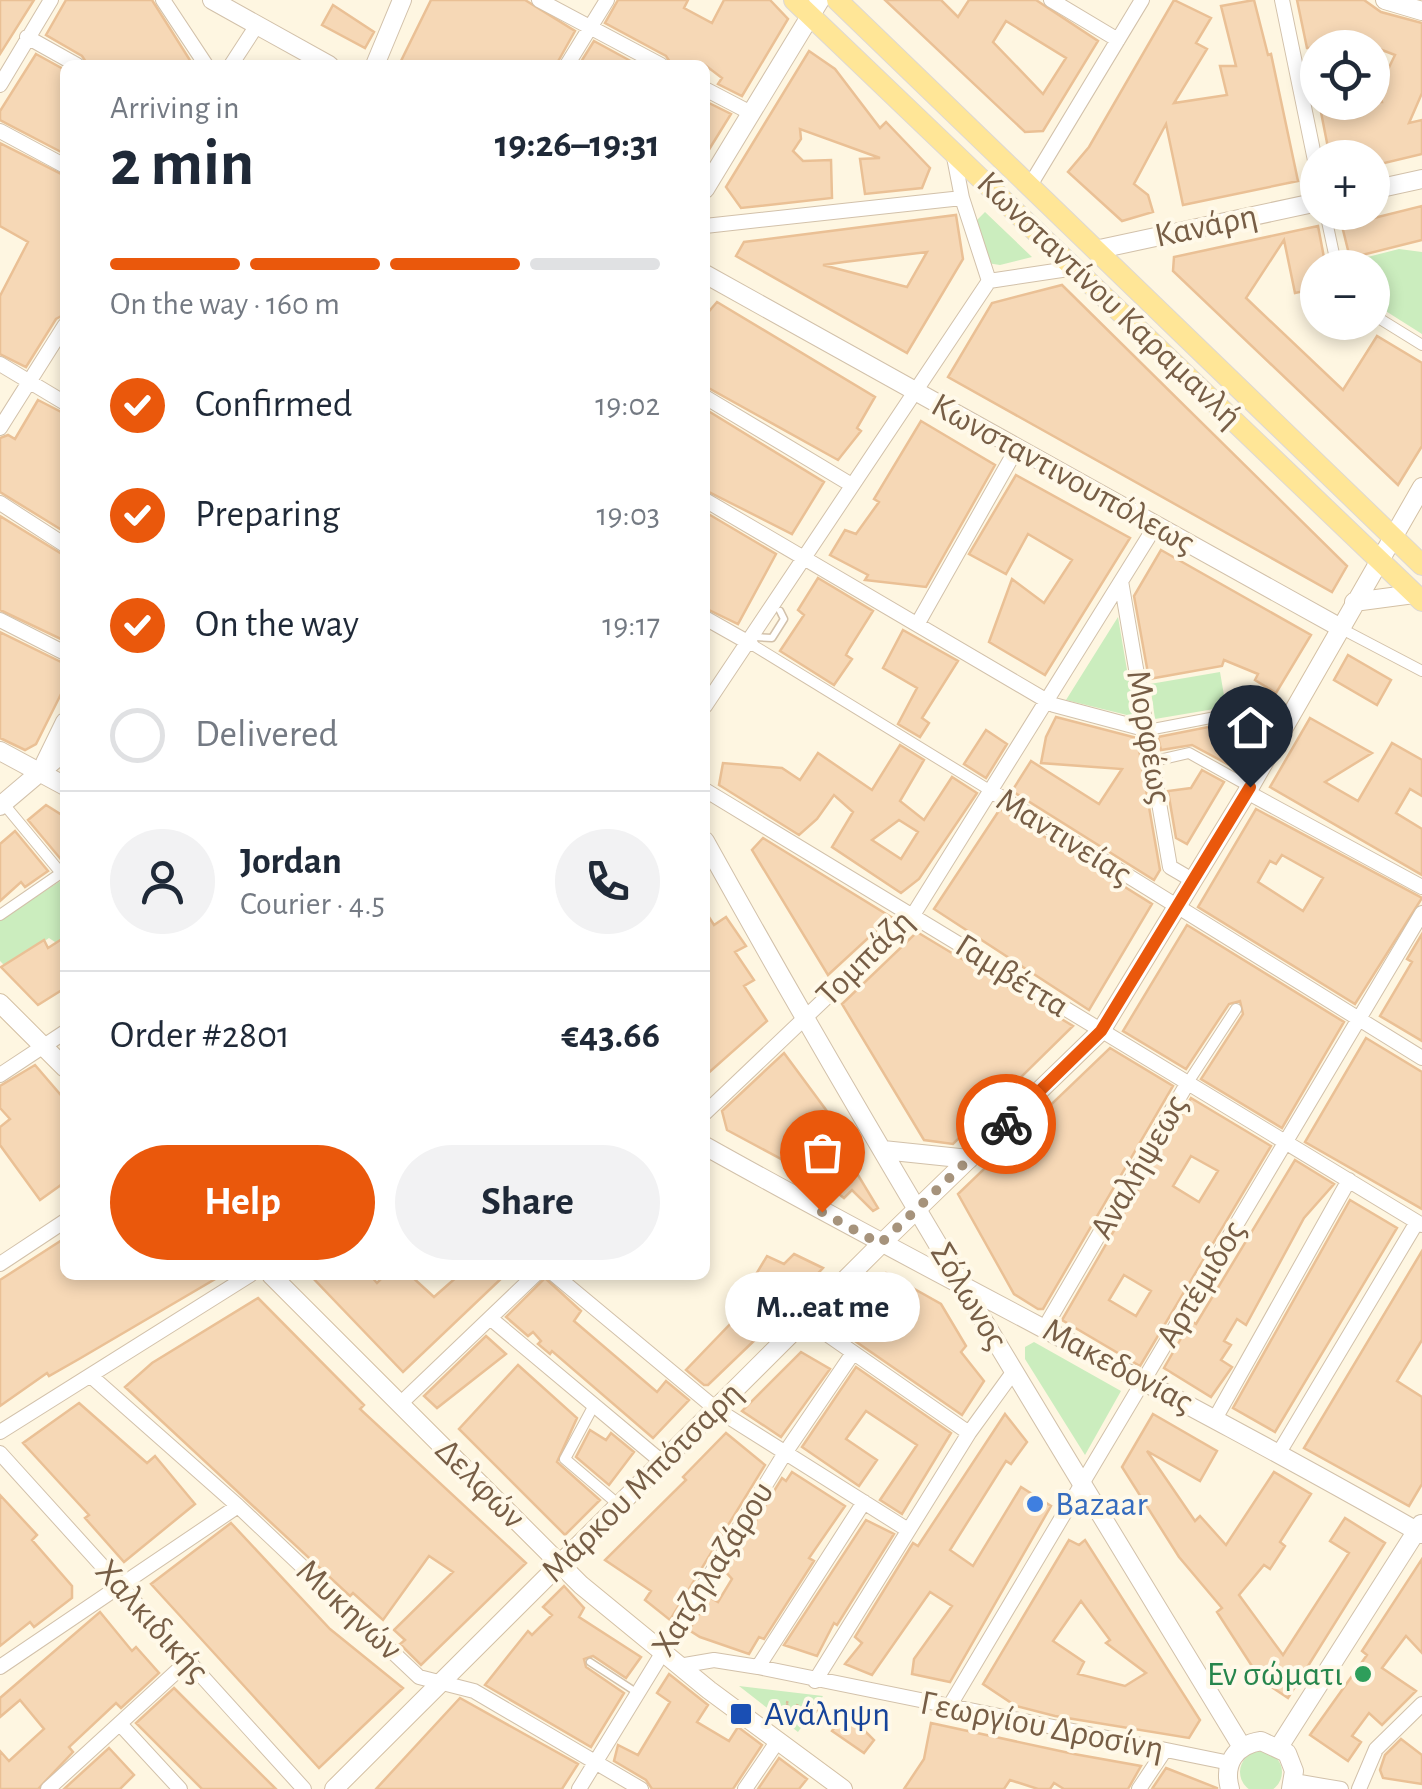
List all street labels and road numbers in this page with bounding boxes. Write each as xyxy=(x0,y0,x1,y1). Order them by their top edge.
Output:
street label: Κωνσταντίνου Καραμανλή xyxy=(970,165,1248,435)
street label: Κανάρη xyxy=(1152,198,1260,254)
street label: Κωνσταντινουπόλεως xyxy=(926,387,1200,561)
street label: Μορφέως xyxy=(1120,667,1178,807)
street label: Μαντινείας xyxy=(990,782,1138,892)
street label: Τομπάζη xyxy=(810,903,920,1013)
street label: Γαμβέττα xyxy=(949,928,1075,1024)
street label: Αναλήψεως xyxy=(1084,1089,1194,1245)
street label: Αρτέμιδος xyxy=(1150,1215,1252,1353)
street label: Σόλωνος xyxy=(924,1237,1014,1355)
street label: Μακεδονίας xyxy=(1037,1312,1199,1420)
street label: Μάρκου Μπότσαρη xyxy=(535,1375,749,1589)
street label: Δελφών xyxy=(428,1432,532,1536)
street label: Χατζηλαζάρου xyxy=(645,1475,781,1663)
street label: Χαλκιδικής xyxy=(88,1553,216,1689)
street label: Μυκηνών xyxy=(290,1553,408,1667)
street label: Γεωργίου Δροσίνη xyxy=(917,1685,1167,1767)

